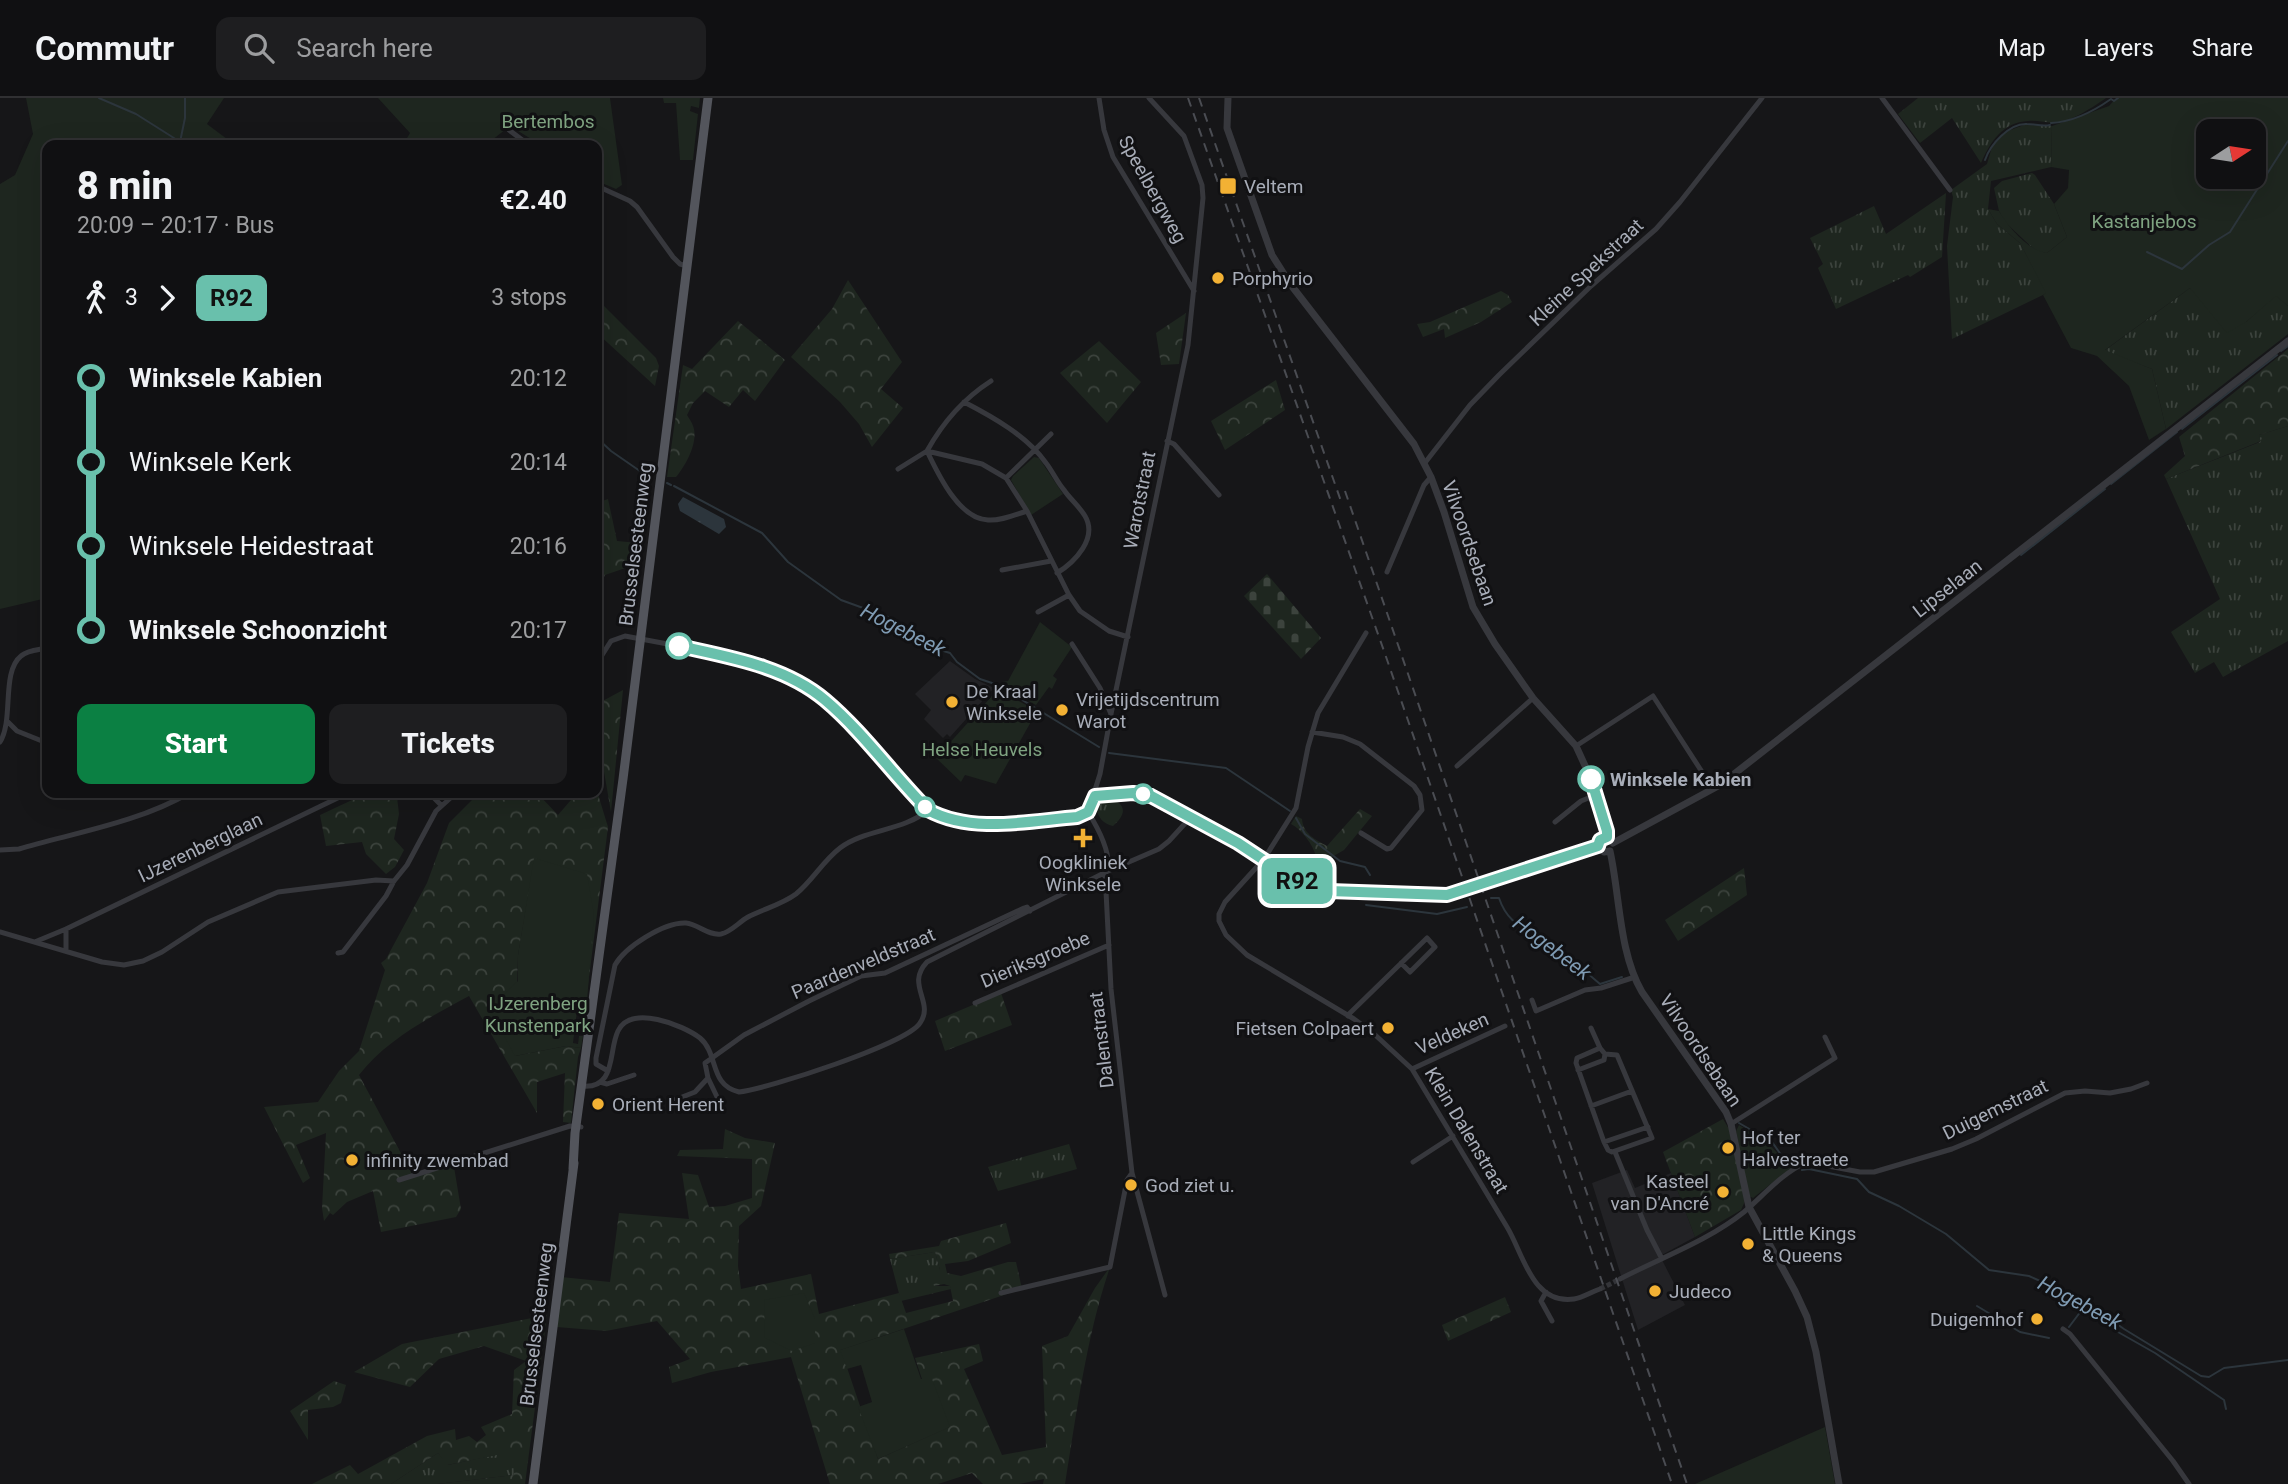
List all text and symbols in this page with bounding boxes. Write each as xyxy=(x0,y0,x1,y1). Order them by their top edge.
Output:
search box xyxy=(216,17,706,80)
text: Commutr xyxy=(35,29,174,68)
icon: search xyxy=(240,29,278,67)
text: Search here xyxy=(296,33,433,63)
text: Map xyxy=(1998,34,2046,62)
text: Layers xyxy=(2084,34,2154,62)
text: Share xyxy=(2192,34,2253,62)
park label: Bertembos xyxy=(501,110,595,133)
north arrow xyxy=(2196,119,2266,189)
map controls xyxy=(2196,119,2266,189)
street label: Speelbergweg xyxy=(1114,131,1192,247)
text: 8 min xyxy=(77,164,173,208)
place label: Veltem xyxy=(1244,175,1303,198)
marker: Veltem xyxy=(1218,176,1238,196)
text: €2.40 xyxy=(500,185,567,215)
park label: Kastanjebos xyxy=(2091,210,2197,233)
text: 20:09 – 20:17 · Bus xyxy=(77,212,274,239)
street label: Kleine Spekstraat xyxy=(1525,214,1648,331)
place label: Porphyrio xyxy=(1232,267,1313,290)
marker: Porphyrio xyxy=(1210,270,1226,286)
icon: walk xyxy=(77,279,115,317)
icon: forward xyxy=(148,279,186,317)
text: 3 xyxy=(125,284,138,311)
text: R92 xyxy=(210,284,253,312)
text: 3 stops xyxy=(491,284,567,311)
text: Winksele Kabien xyxy=(129,363,322,393)
text: 20:12 xyxy=(510,365,567,392)
text: Winksele Kerk xyxy=(129,447,291,477)
text: 20:14 xyxy=(510,449,567,476)
street label: Warotstraat xyxy=(1119,449,1160,551)
street label: Brusselsesteenweg xyxy=(614,461,657,627)
street label: Vilvoordsebaan xyxy=(1437,478,1502,609)
text: Winksele Heidestraat xyxy=(129,531,374,561)
text: 20:16 xyxy=(510,533,567,560)
street label: Lipselaan xyxy=(1908,554,1986,622)
water label: Hogebeek xyxy=(857,598,950,662)
text: Winksele Schoonzicht xyxy=(129,615,387,645)
text: 20:17 xyxy=(510,617,567,644)
unlabelled marker xyxy=(666,633,692,659)
place label: De Kraal Winksele xyxy=(966,680,1042,725)
place label: Vrijetijdscentrum Warot xyxy=(1076,688,1220,733)
marker: De Kraal Winksele xyxy=(944,694,960,710)
marker: Vrijetijdscentrum Warot xyxy=(1054,702,1070,718)
button: Start xyxy=(77,704,315,784)
button: Tickets xyxy=(329,704,567,784)
park label: Helse Heuvels xyxy=(922,738,1042,761)
marker: Winksele Kabien xyxy=(1578,766,1604,792)
place label: Winksele Kabien xyxy=(1610,768,1751,791)
unlabelled marker xyxy=(1133,784,1153,804)
unlabelled marker xyxy=(915,797,935,817)
street label: IJzerenberglaan xyxy=(134,807,266,887)
marker: Oogkliniek Winksele xyxy=(1073,828,1093,848)
place label: Oogkliniek Winksele xyxy=(1039,851,1128,896)
line badge: R92 xyxy=(1257,858,1337,904)
text: R92 xyxy=(1276,867,1318,895)
water label: Hogebeek xyxy=(1508,911,1596,986)
street label: Paardenveldstraat xyxy=(788,923,938,1004)
street label: Dieriksgroebe xyxy=(977,926,1093,993)
street label: Dalenstraat xyxy=(1084,990,1119,1089)
street label: Vilvoordsebaan xyxy=(1654,990,1747,1111)
park label: IJzerenberg Kunstenpark xyxy=(485,992,592,1037)
street label: Veldeken xyxy=(1412,1007,1492,1060)
place label: Fietsen Colpaert xyxy=(1235,1017,1374,1040)
marker: Fietsen Colpaert xyxy=(1380,1020,1396,1036)
street label: Klein Dalenstraat xyxy=(1420,1063,1513,1198)
street label: Duigemstraat xyxy=(1939,1074,2051,1145)
place label: Orient Herent xyxy=(612,1093,724,1116)
marker: Orient Herent xyxy=(590,1096,606,1112)
place label: Hof ter Halvestraete xyxy=(1742,1126,1848,1171)
marker: Hof ter Halvestraete xyxy=(1720,1140,1736,1156)
place label: infinity zwembad xyxy=(366,1149,509,1172)
marker: infinity zwembad xyxy=(344,1152,360,1168)
place label: Kasteel van D'Ancré xyxy=(1611,1170,1709,1215)
place label: God ziet u. xyxy=(1145,1174,1235,1197)
marker: God ziet u. xyxy=(1123,1177,1139,1193)
marker: Kasteel van D'Ancré xyxy=(1715,1184,1731,1200)
place label: Little Kings & Queens xyxy=(1762,1222,1856,1267)
marker: Little Kings & Queens xyxy=(1740,1236,1756,1252)
street label: Brusselsesteenweg xyxy=(515,1241,558,1407)
water label: Hogebeek xyxy=(2034,1271,2127,1335)
place label: Judeco xyxy=(1669,1280,1732,1303)
marker: Judeco xyxy=(1647,1283,1663,1299)
place label: Duigemhof xyxy=(1930,1308,2023,1331)
marker: Duigemhof xyxy=(2029,1311,2045,1327)

